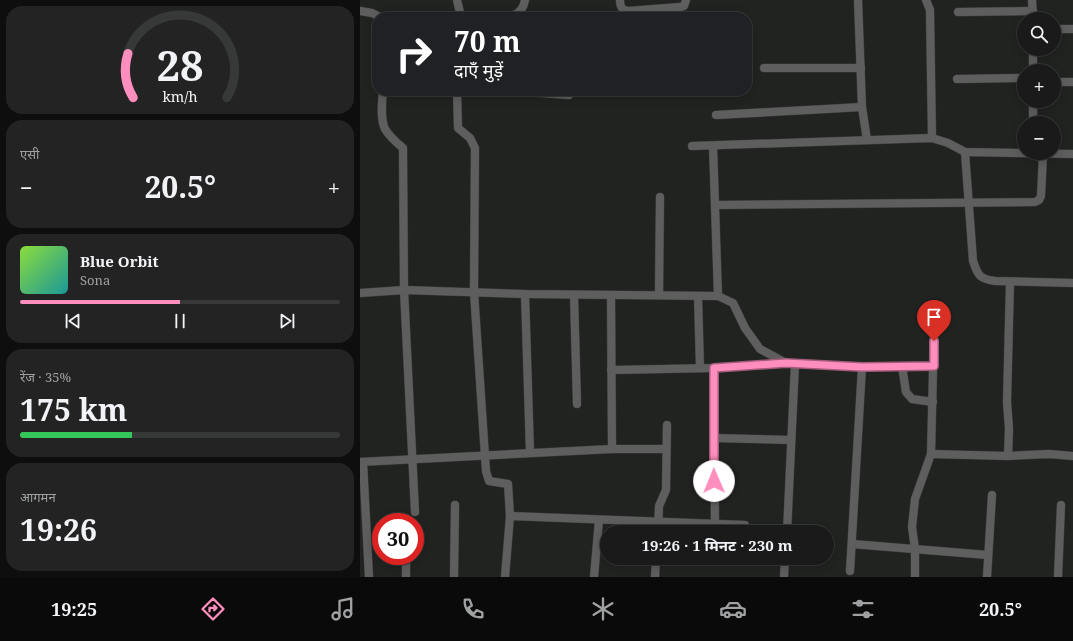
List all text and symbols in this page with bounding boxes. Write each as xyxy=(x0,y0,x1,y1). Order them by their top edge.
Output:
map controls xyxy=(1017,12,1061,160)
button: search xyxy=(1017,12,1061,56)
text: 70 m xyxy=(454,22,521,60)
icon: right xyxy=(388,28,440,80)
text: 28 xyxy=(156,37,204,93)
text: दाएँ मुड़ें xyxy=(454,58,503,82)
button: + xyxy=(1017,64,1061,108)
text: km/h xyxy=(162,87,198,106)
button: − xyxy=(1017,116,1061,160)
text: एसी xyxy=(20,145,39,163)
text: 20.5° xyxy=(144,166,216,207)
text: − xyxy=(20,172,33,202)
text: + xyxy=(328,172,340,202)
text: Blue Orbit xyxy=(80,251,159,271)
text: Sona xyxy=(80,271,110,289)
pin xyxy=(917,300,951,341)
icon: arrive xyxy=(923,306,945,328)
icon: previous xyxy=(62,310,84,332)
icon: pause xyxy=(169,310,191,332)
icon: next xyxy=(276,310,298,332)
text: रेंज · 35% xyxy=(20,368,71,386)
text: 175 km xyxy=(20,389,127,430)
position arrow xyxy=(693,460,735,502)
text: आगमन xyxy=(20,488,56,506)
text: 19:26 xyxy=(20,509,97,550)
speed limit sign: 30 xyxy=(372,513,424,565)
text: 19:26 · 1 मिनट · 230 m xyxy=(642,535,792,555)
icon: directions xyxy=(199,595,227,623)
icon: music xyxy=(329,595,357,623)
icon: phone xyxy=(459,595,487,623)
icon: climate xyxy=(589,595,617,623)
icon: car xyxy=(719,595,747,623)
icon: filters xyxy=(849,595,877,623)
text: 19:25 xyxy=(51,597,97,621)
text: 20.5° xyxy=(979,597,1022,621)

